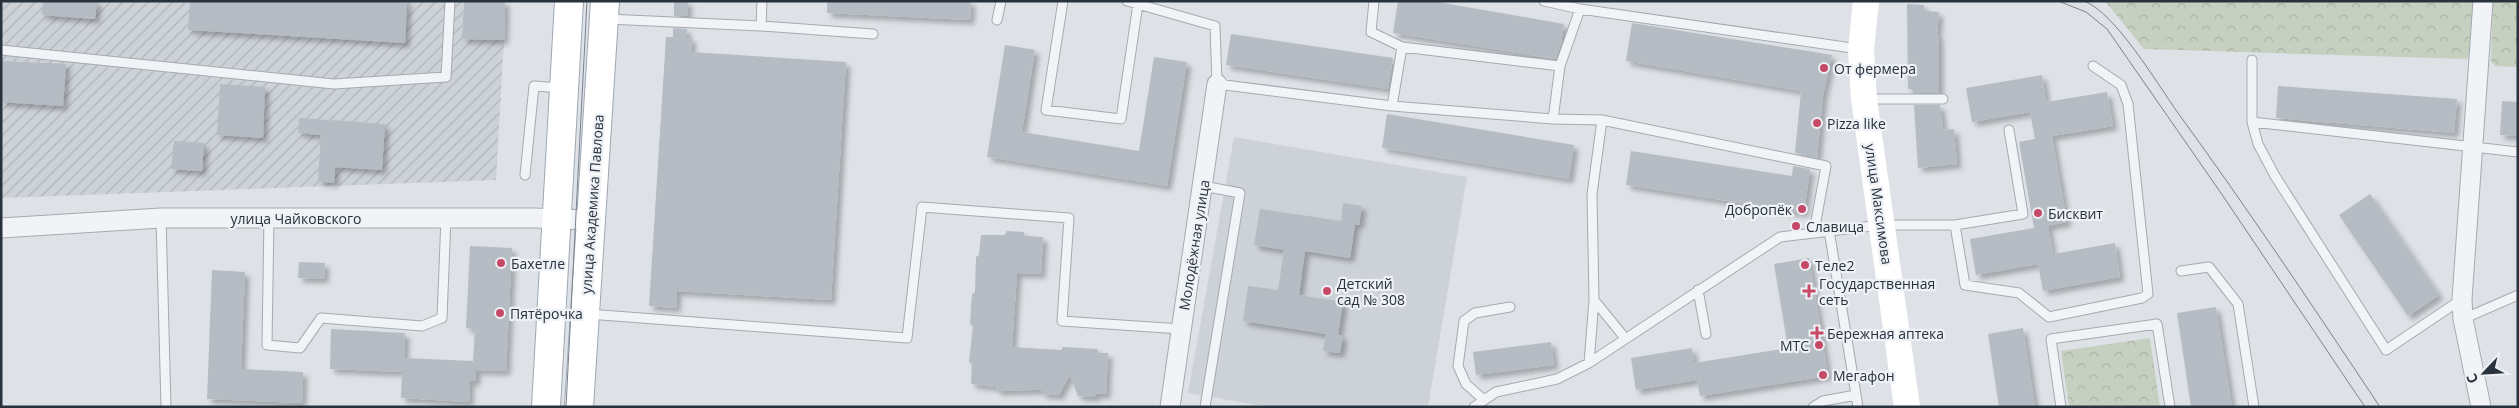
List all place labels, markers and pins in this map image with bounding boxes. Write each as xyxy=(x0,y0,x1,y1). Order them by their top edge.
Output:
place label: От фермера xyxy=(1834,59,1916,78)
marker: От фермера xyxy=(1818,62,1830,74)
place label: Pizza like xyxy=(1827,114,1886,133)
marker: Pizza like xyxy=(1811,117,1823,129)
place label: Добропёк xyxy=(1725,200,1793,219)
marker: Добропёк xyxy=(1796,203,1808,215)
place label: Бисквит xyxy=(2048,204,2103,223)
marker: Бисквит xyxy=(2032,207,2044,219)
place label: Славица xyxy=(1806,217,1864,236)
marker: Славица xyxy=(1790,220,1802,232)
place label: Бахетле xyxy=(511,254,565,273)
place label: Теле2 xyxy=(1815,256,1854,275)
marker: Бахетле xyxy=(495,257,507,269)
marker: Теле2 xyxy=(1799,259,1811,271)
place label: Детский сад № 308 xyxy=(1337,274,1405,309)
place label: Государственная сеть xyxy=(1819,274,1935,309)
marker: Детский сад № 308 xyxy=(1321,285,1333,297)
marker: Государственная сеть xyxy=(1803,285,1815,297)
place label: Пятёрочка xyxy=(510,304,583,323)
marker: Пятёрочка xyxy=(494,307,506,319)
place label: Бережная аптека xyxy=(1827,324,1944,343)
marker: Бережная аптека xyxy=(1811,327,1823,339)
place label: МТС xyxy=(1780,336,1809,355)
marker: МТС xyxy=(1813,339,1825,351)
place label: Мегафон xyxy=(1833,366,1895,385)
marker: Мегафон xyxy=(1817,369,1829,381)

